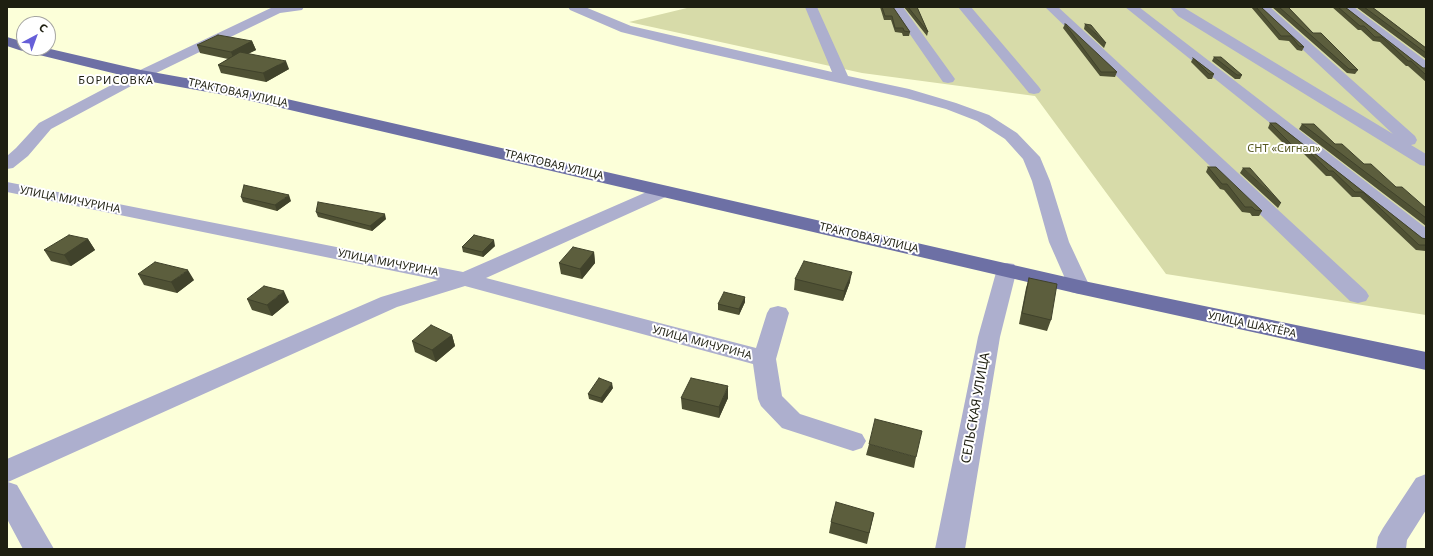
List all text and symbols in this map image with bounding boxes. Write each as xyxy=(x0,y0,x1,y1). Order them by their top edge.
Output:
north arrow xyxy=(16,16,56,56)
text: С xyxy=(36,19,51,35)
district label: БОРИСОВКА xyxy=(78,74,154,88)
street label: ТРАКТОВАЯ УЛИЦА xyxy=(187,76,289,110)
park label: СНТ «Сигнал» xyxy=(1247,142,1321,156)
street label: ТРАКТОВАЯ УЛИЦА xyxy=(503,147,605,183)
street label: УЛИЦА МИЧУРИНА xyxy=(18,184,122,216)
street label: ТРАКТОВАЯ УЛИЦА xyxy=(818,220,920,256)
street label: УЛИЦА МИЧУРИНА xyxy=(336,247,440,279)
street label: УЛИЦА ШАХТЁРА xyxy=(1207,309,1297,341)
street label: УЛИЦА МИЧУРИНА xyxy=(651,323,753,363)
street label: СЕЛЬСКАЯ УЛИЦА xyxy=(959,351,993,465)

